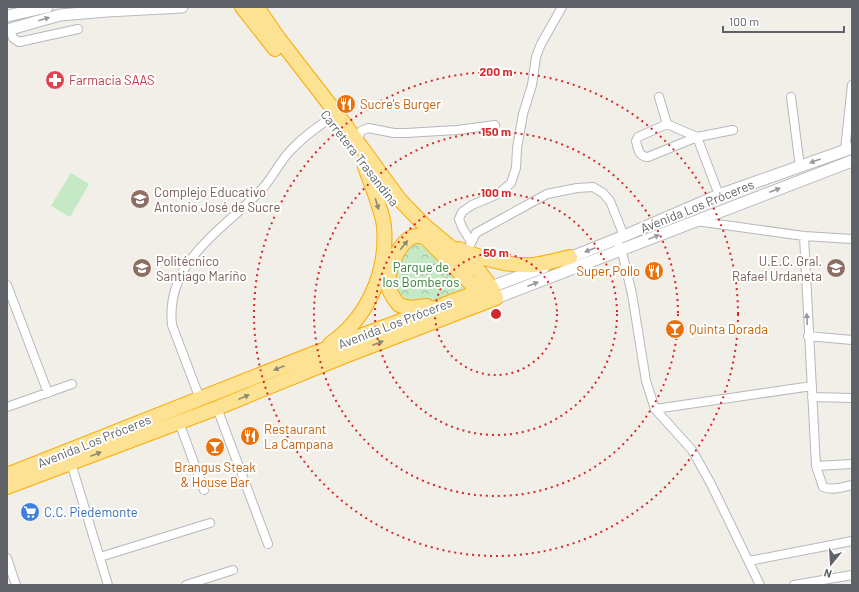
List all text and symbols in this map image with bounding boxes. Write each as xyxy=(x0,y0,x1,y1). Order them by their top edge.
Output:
scale bar xyxy=(723,8,844,34)
text: 100 m xyxy=(729,14,759,28)
one-way arrow xyxy=(39,16,51,22)
text: 200 m xyxy=(480,64,512,78)
pharmacy icon: Farmacia SAAS xyxy=(44,69,66,91)
place label: Farmacia SAAS xyxy=(69,72,155,88)
restaurant icon: Sucre's Burger xyxy=(335,93,357,115)
place label: Sucre's Burger xyxy=(360,96,441,112)
street label: Carretera Trasandina xyxy=(317,107,403,209)
text: 150 m xyxy=(481,124,511,138)
one-way arrow xyxy=(809,158,821,164)
street label: Avenida Los Próceres xyxy=(638,176,756,236)
place label: Complejo Educativo Antonio José de Sucre xyxy=(154,184,281,215)
text: 100 m xyxy=(481,185,511,199)
one-way arrow xyxy=(770,187,782,193)
school or university icon: Complejo Educativo Antonio José de Sucre xyxy=(129,188,151,210)
one-way arrow xyxy=(375,198,381,210)
one-way arrow xyxy=(648,234,659,240)
one-way arrow xyxy=(399,240,408,251)
text: 50 m xyxy=(483,245,509,259)
one-way arrow xyxy=(584,247,596,253)
place label: Politécnico Santiago Mariño xyxy=(156,253,247,284)
place label: U.E.C. Gral. Rafael Urdaneta xyxy=(732,253,822,284)
school or university icon: Politécnico Santiago Mariño xyxy=(131,257,153,279)
school or university icon: U.E.C. Gral. Rafael Urdaneta xyxy=(825,257,847,279)
park label: Parque de los Bomberos xyxy=(383,259,459,290)
restaurant icon: Super Pollo xyxy=(643,260,665,282)
place label: Super Pollo xyxy=(576,263,640,279)
one-way arrow xyxy=(527,281,539,287)
street label: Avenida Los Próceres xyxy=(336,294,454,352)
centre of rings xyxy=(489,307,503,321)
one-way arrow xyxy=(804,313,811,325)
bar icon: Quinta Dorada xyxy=(664,318,686,340)
place label: Quinta Dorada xyxy=(689,321,768,337)
one-way arrow xyxy=(373,340,385,346)
one-way arrow xyxy=(272,365,284,371)
one-way arrow xyxy=(238,394,250,400)
street label: Avenida Los Próceres xyxy=(35,411,153,471)
place label: Restaurant La Campana xyxy=(264,421,333,452)
restaurant icon: Restaurant La Campana xyxy=(239,425,261,447)
bar icon: Brangus Steak & House Bar xyxy=(204,436,226,458)
one-way arrow xyxy=(90,450,102,456)
place label: Brangus Steak & House Bar xyxy=(174,459,256,490)
supermarket icon: C.C. Piedemonte xyxy=(19,501,41,523)
place label: C.C. Piedemonte xyxy=(44,504,138,520)
north arrow xyxy=(811,544,851,584)
text: N xyxy=(822,567,833,581)

